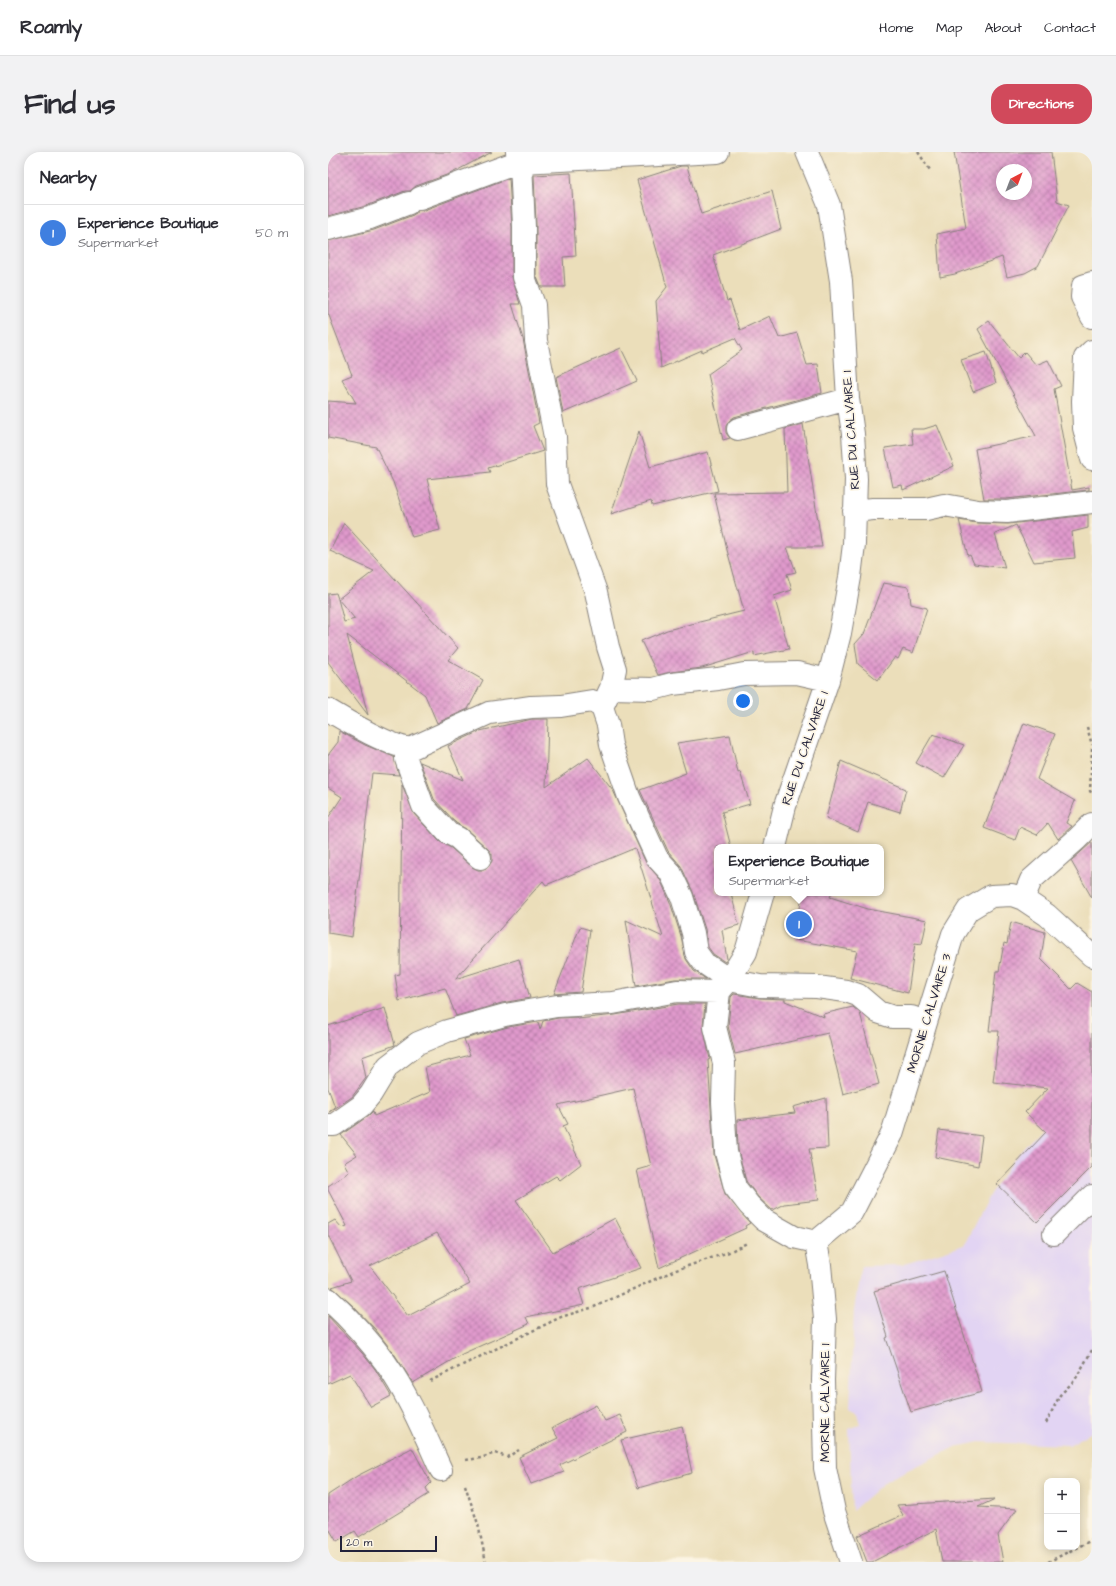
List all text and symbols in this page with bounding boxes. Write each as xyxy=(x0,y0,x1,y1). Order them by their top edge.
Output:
text: Roamly xyxy=(20,14,82,41)
text: Home xyxy=(879,18,914,38)
text: Map xyxy=(936,18,962,38)
text: About xyxy=(984,18,1022,38)
text: Contact xyxy=(1044,18,1096,38)
button: Directions xyxy=(991,84,1092,124)
text: Find us xyxy=(24,85,115,124)
north arrow xyxy=(996,164,1032,200)
text: Nearby xyxy=(40,166,97,190)
text: Experience Boutique xyxy=(78,213,219,234)
text: 1 xyxy=(52,224,54,242)
text: 50 m xyxy=(255,224,288,242)
text: Supermarket xyxy=(78,234,159,252)
street label: RUE DU CALVAIRE 1 xyxy=(838,370,864,490)
street label: RUE DU CALVAIRE 1 xyxy=(777,688,833,807)
your location xyxy=(733,691,753,711)
popup xyxy=(714,844,884,896)
text: Experience Boutique xyxy=(729,851,869,872)
text: Supermarket xyxy=(729,872,809,890)
pin: 1 xyxy=(786,909,812,939)
street label: MORNE CALVAIRE 3 xyxy=(902,951,956,1075)
street label: MORNE CALVAIRE 1 xyxy=(816,1343,834,1462)
map controls xyxy=(1044,1478,1080,1550)
button: + xyxy=(1044,1478,1080,1514)
button: − xyxy=(1044,1514,1080,1550)
scale bar xyxy=(340,1534,437,1553)
text: 20 m xyxy=(346,1535,372,1550)

